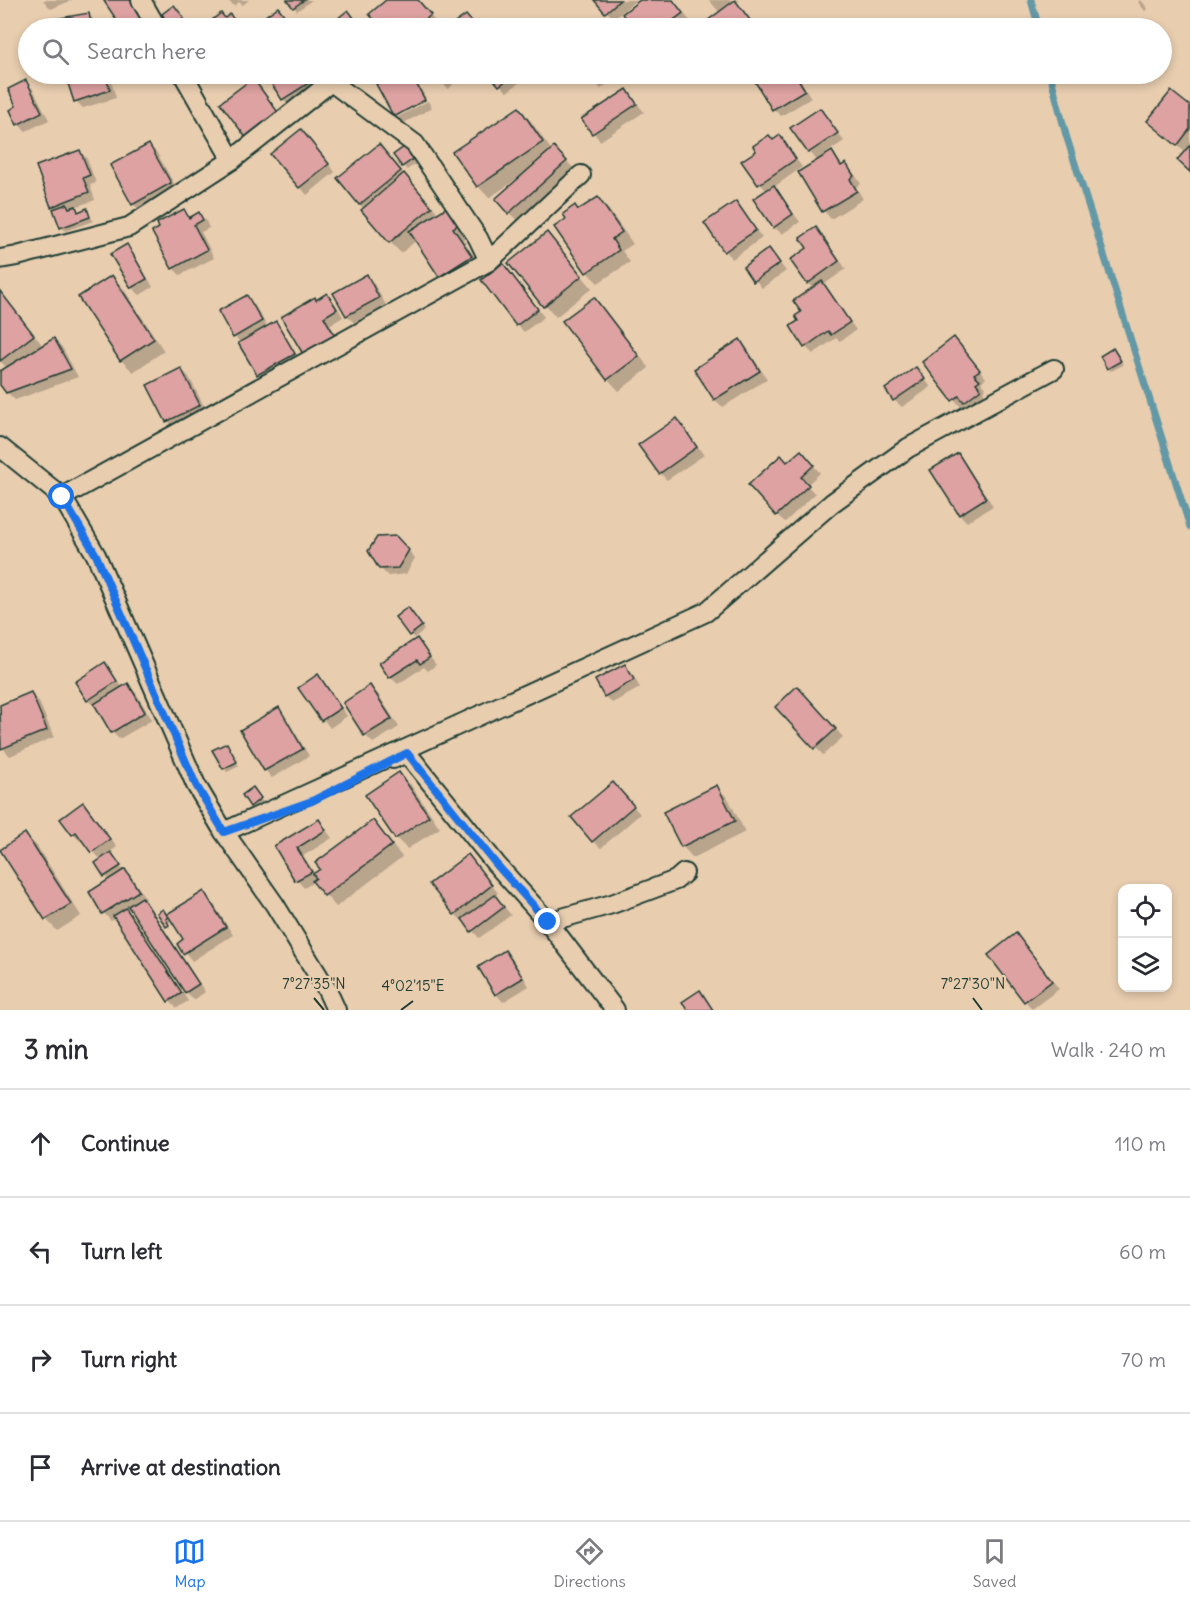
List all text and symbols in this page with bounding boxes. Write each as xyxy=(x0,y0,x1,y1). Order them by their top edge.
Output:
search box xyxy=(18,18,1172,84)
icon: search xyxy=(39,35,72,68)
text: Search here xyxy=(87,37,206,65)
route start xyxy=(48,483,74,509)
map controls xyxy=(1118,884,1172,992)
button: locate xyxy=(1118,884,1172,938)
route end xyxy=(534,908,560,934)
button: layers xyxy=(1118,938,1172,992)
text: 7°27'35"N xyxy=(282,974,346,993)
text: 7°27'30"N xyxy=(941,974,1005,993)
text: 4°02'15"E xyxy=(381,976,445,995)
text: 3 min xyxy=(24,1033,89,1066)
text: Walk · 240 m xyxy=(1051,1037,1166,1062)
icon: ahead xyxy=(24,1127,57,1160)
text: Continue xyxy=(81,1129,170,1157)
text: 110 m xyxy=(1115,1131,1166,1156)
icon: left xyxy=(24,1235,57,1268)
text: Turn left xyxy=(81,1237,162,1265)
text: 60 m xyxy=(1119,1239,1166,1264)
icon: right xyxy=(24,1343,57,1376)
text: Turn right xyxy=(81,1345,177,1373)
text: 70 m xyxy=(1121,1347,1166,1372)
icon: arrive xyxy=(24,1451,57,1484)
text: Arrive at destination xyxy=(81,1453,281,1481)
tab: Map xyxy=(173,1535,206,1591)
tab: Directions xyxy=(553,1535,626,1591)
tab: Saved xyxy=(973,1535,1017,1591)

